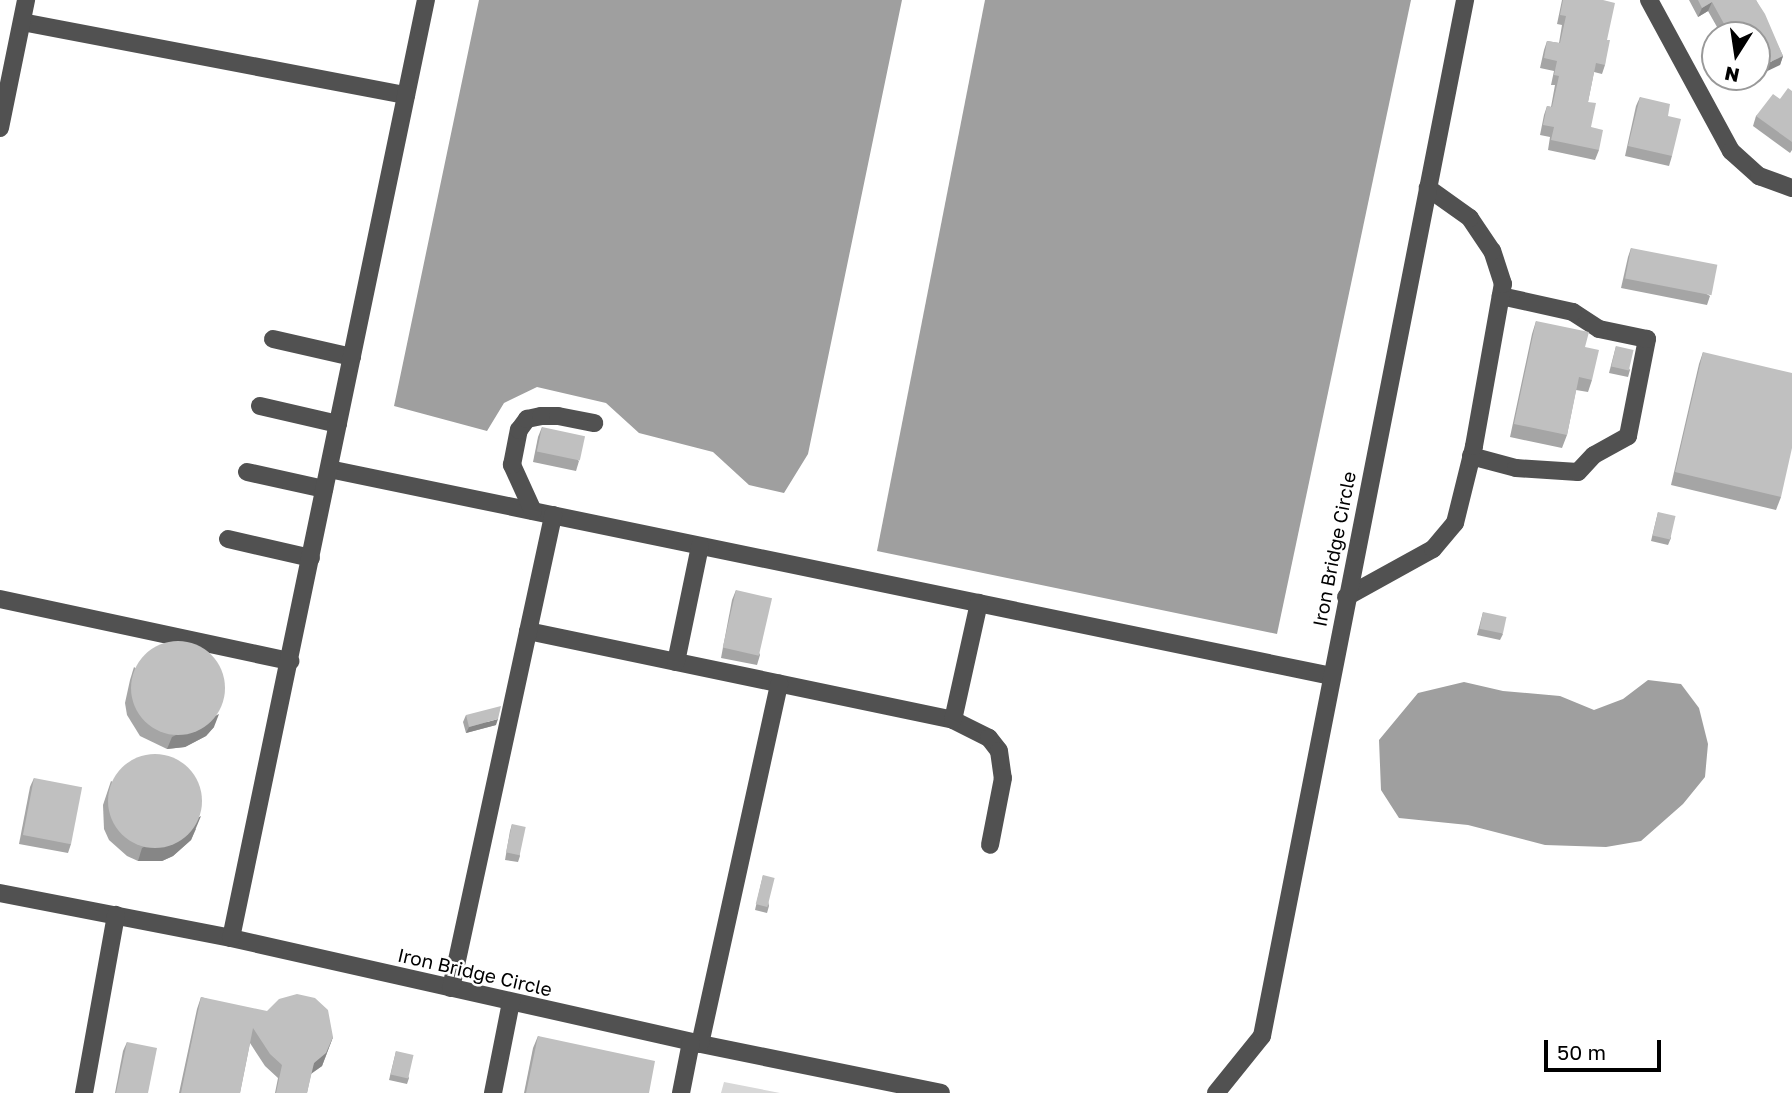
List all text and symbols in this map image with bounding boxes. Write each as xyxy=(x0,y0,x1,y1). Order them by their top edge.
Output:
north arrow xyxy=(1701,21,1771,91)
text: N xyxy=(1722,62,1741,88)
street label: Iron Bridge Circle xyxy=(1308,469,1360,629)
street label: Iron Bridge Circle xyxy=(396,943,554,1001)
scale bar xyxy=(1547,1026,1664,1070)
text: 50 m xyxy=(1557,1039,1606,1065)

